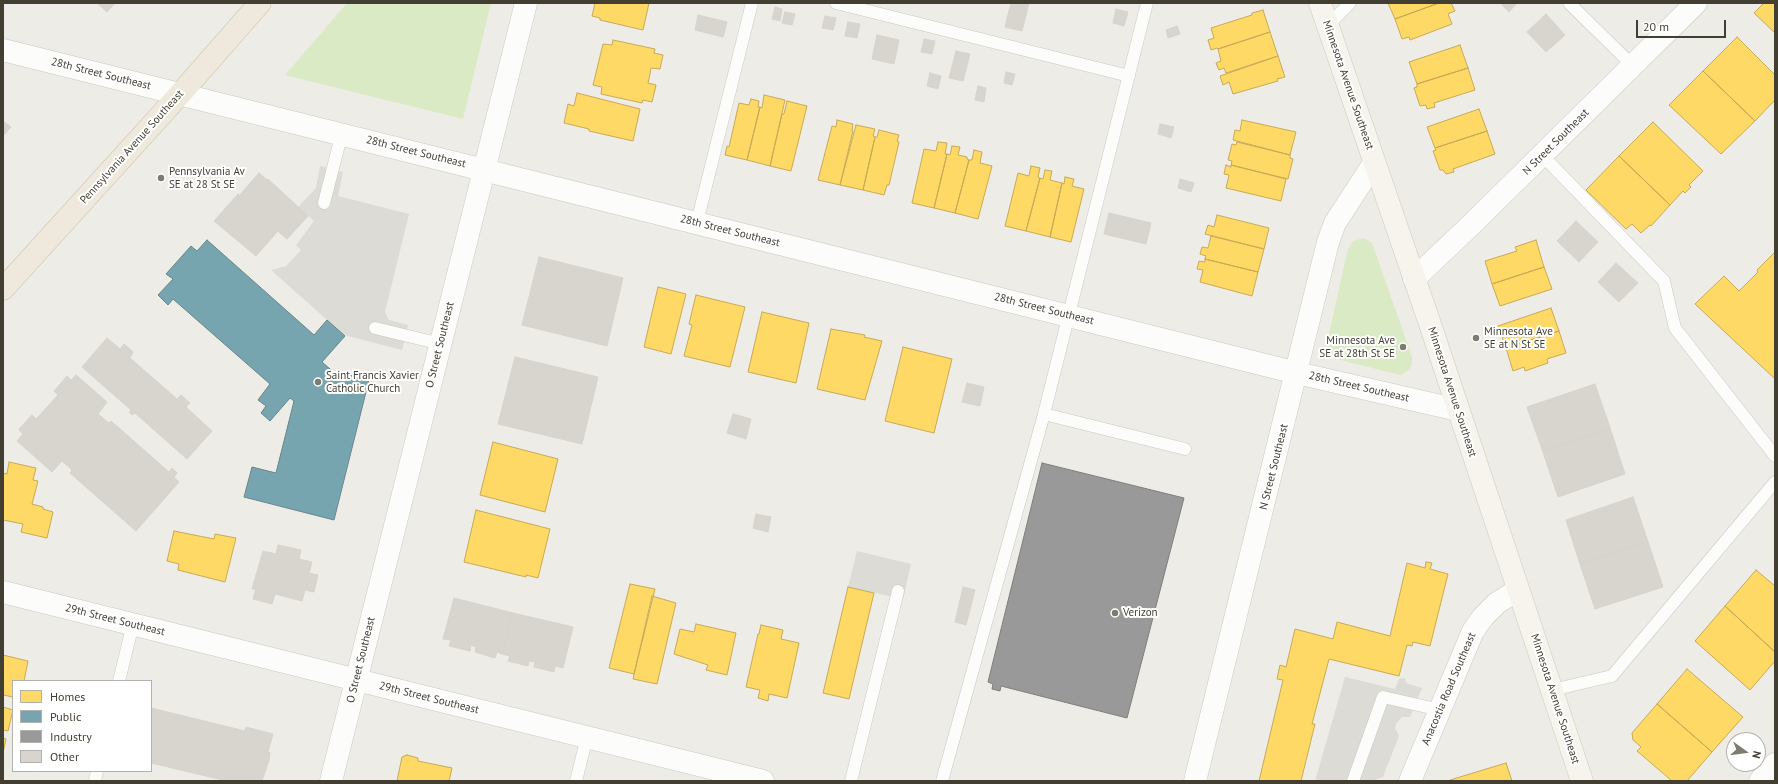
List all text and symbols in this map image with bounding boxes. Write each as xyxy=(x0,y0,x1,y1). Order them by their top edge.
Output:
scale bar xyxy=(1638,12,1728,38)
street label: Minnesota Avenue Southeast xyxy=(1320,19,1376,151)
text: 20 m xyxy=(1643,19,1669,34)
street label: 28th Street Southeast xyxy=(50,55,152,93)
street label: Pennsylvania Avenue Southeast xyxy=(77,87,187,207)
street label: N Street Southeast xyxy=(1520,106,1592,178)
street label: 28th Street Southeast xyxy=(365,133,467,171)
place label: Pennsylvania Av SE at 28 St SE xyxy=(169,165,245,191)
marker: Pennsylvania Av SE at 28 St SE xyxy=(156,173,166,183)
street label: 28th Street Southeast xyxy=(679,212,781,250)
street label: 28th Street Southeast xyxy=(993,290,1095,328)
street label: O Street Southeast xyxy=(423,301,457,389)
street label: Minnesota Avenue Southeast xyxy=(1425,325,1479,459)
place label: Minnesota Ave SE at N St SE xyxy=(1484,325,1553,351)
marker: Minnesota Ave SE at N St SE xyxy=(1471,333,1481,343)
place label: Minnesota Ave SE at 28th St SE xyxy=(1319,334,1395,360)
marker: Minnesota Ave SE at 28th St SE xyxy=(1398,342,1408,352)
place label: Saint Francis Xavier Catholic Church xyxy=(326,369,419,395)
street label: 28th Street Southeast xyxy=(1308,369,1410,405)
marker: Saint Francis Xavier Catholic Church xyxy=(313,377,323,387)
street label: N Street Southeast xyxy=(1257,423,1291,511)
street label: 29th Street Southeast xyxy=(64,601,166,639)
place label: Verizon xyxy=(1123,606,1158,620)
marker: Verizon xyxy=(1110,608,1120,618)
street label: O Street Southeast xyxy=(344,616,378,704)
street label: Anacostia Road Southeast xyxy=(1419,631,1479,747)
street label: Minnesota Avenue Southeast xyxy=(1528,632,1582,766)
street label: 29th Street Southeast xyxy=(378,679,480,717)
legend xyxy=(12,680,152,772)
text: Homes xyxy=(50,689,85,704)
text: Public xyxy=(50,709,81,724)
text: Industry xyxy=(50,729,92,744)
north arrow xyxy=(1726,732,1766,772)
text: Other xyxy=(50,749,79,764)
text: N xyxy=(1749,749,1764,760)

